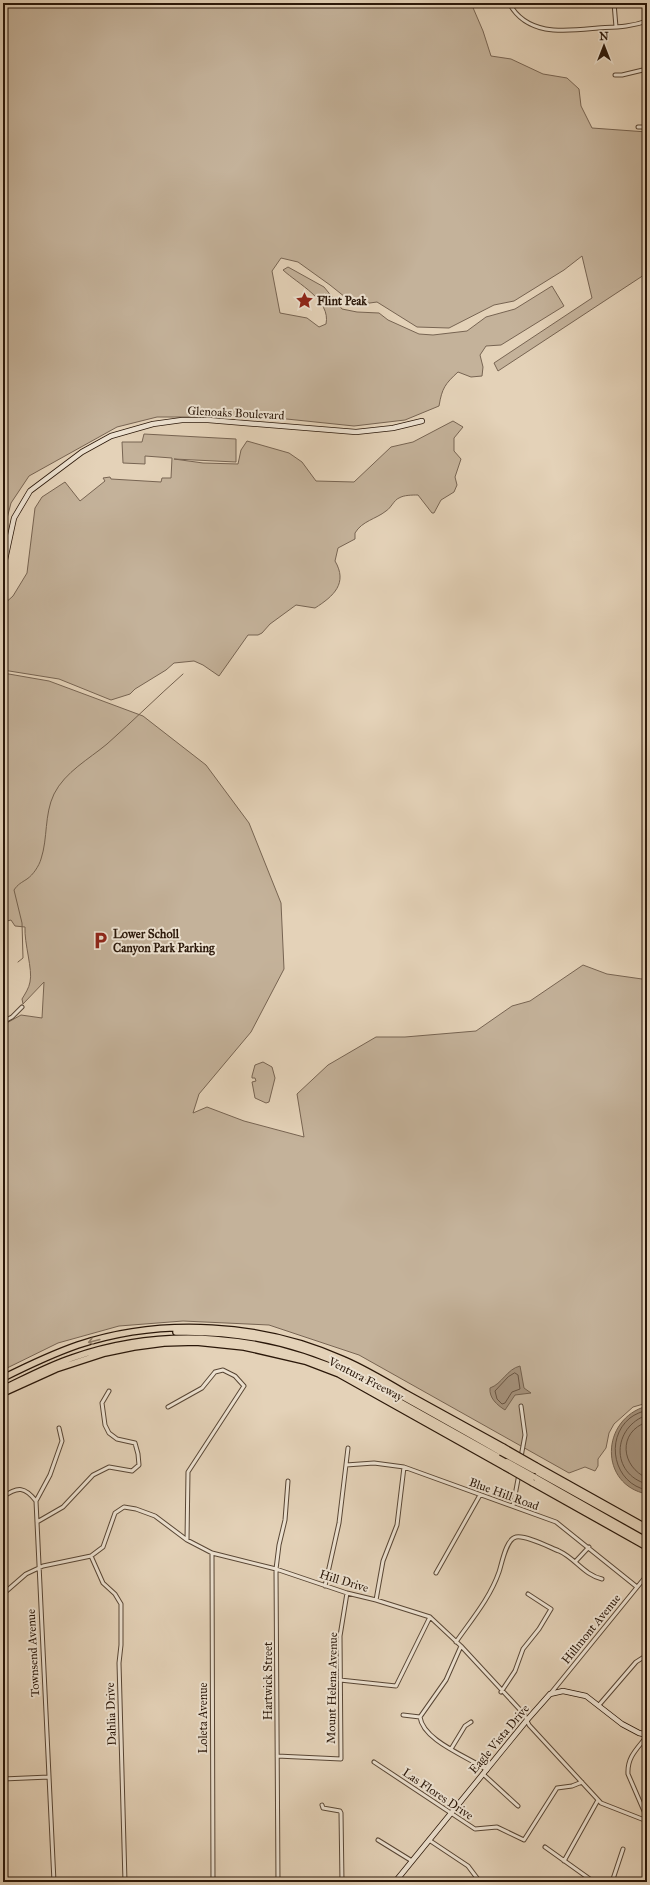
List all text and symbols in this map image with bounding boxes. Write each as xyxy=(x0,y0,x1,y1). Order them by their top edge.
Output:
north arrow xyxy=(584,26,624,66)
text: N xyxy=(599,30,609,43)
place icon: Flint Peak xyxy=(294,291,314,311)
place label: Flint Peak xyxy=(317,294,367,308)
street label: Glenoaks Boulevard xyxy=(187,403,285,423)
place label: Lower Scholl Canyon Park Parking xyxy=(113,927,215,956)
parking icon: Lower Scholl Canyon Park Parking xyxy=(90,931,110,951)
one-way arrow xyxy=(87,1338,100,1345)
street label: Ventura Freeway xyxy=(325,1354,406,1404)
street label: Blue Hill Road xyxy=(467,1475,541,1513)
street label: Hill Drive xyxy=(318,1567,370,1595)
street label: Hillmont Avenue xyxy=(559,1591,623,1667)
street label: Townsend Avenue xyxy=(24,1609,42,1697)
street label: Mount Helena Avenue xyxy=(324,1632,340,1744)
street label: Hartwick Street xyxy=(261,1641,275,1720)
street label: Dahlia Drive xyxy=(103,1682,119,1746)
street label: Loleta Avenue xyxy=(196,1682,210,1754)
street label: Eagle Vista Drive xyxy=(466,1702,533,1777)
street label: Las Flores Drive xyxy=(400,1765,476,1823)

